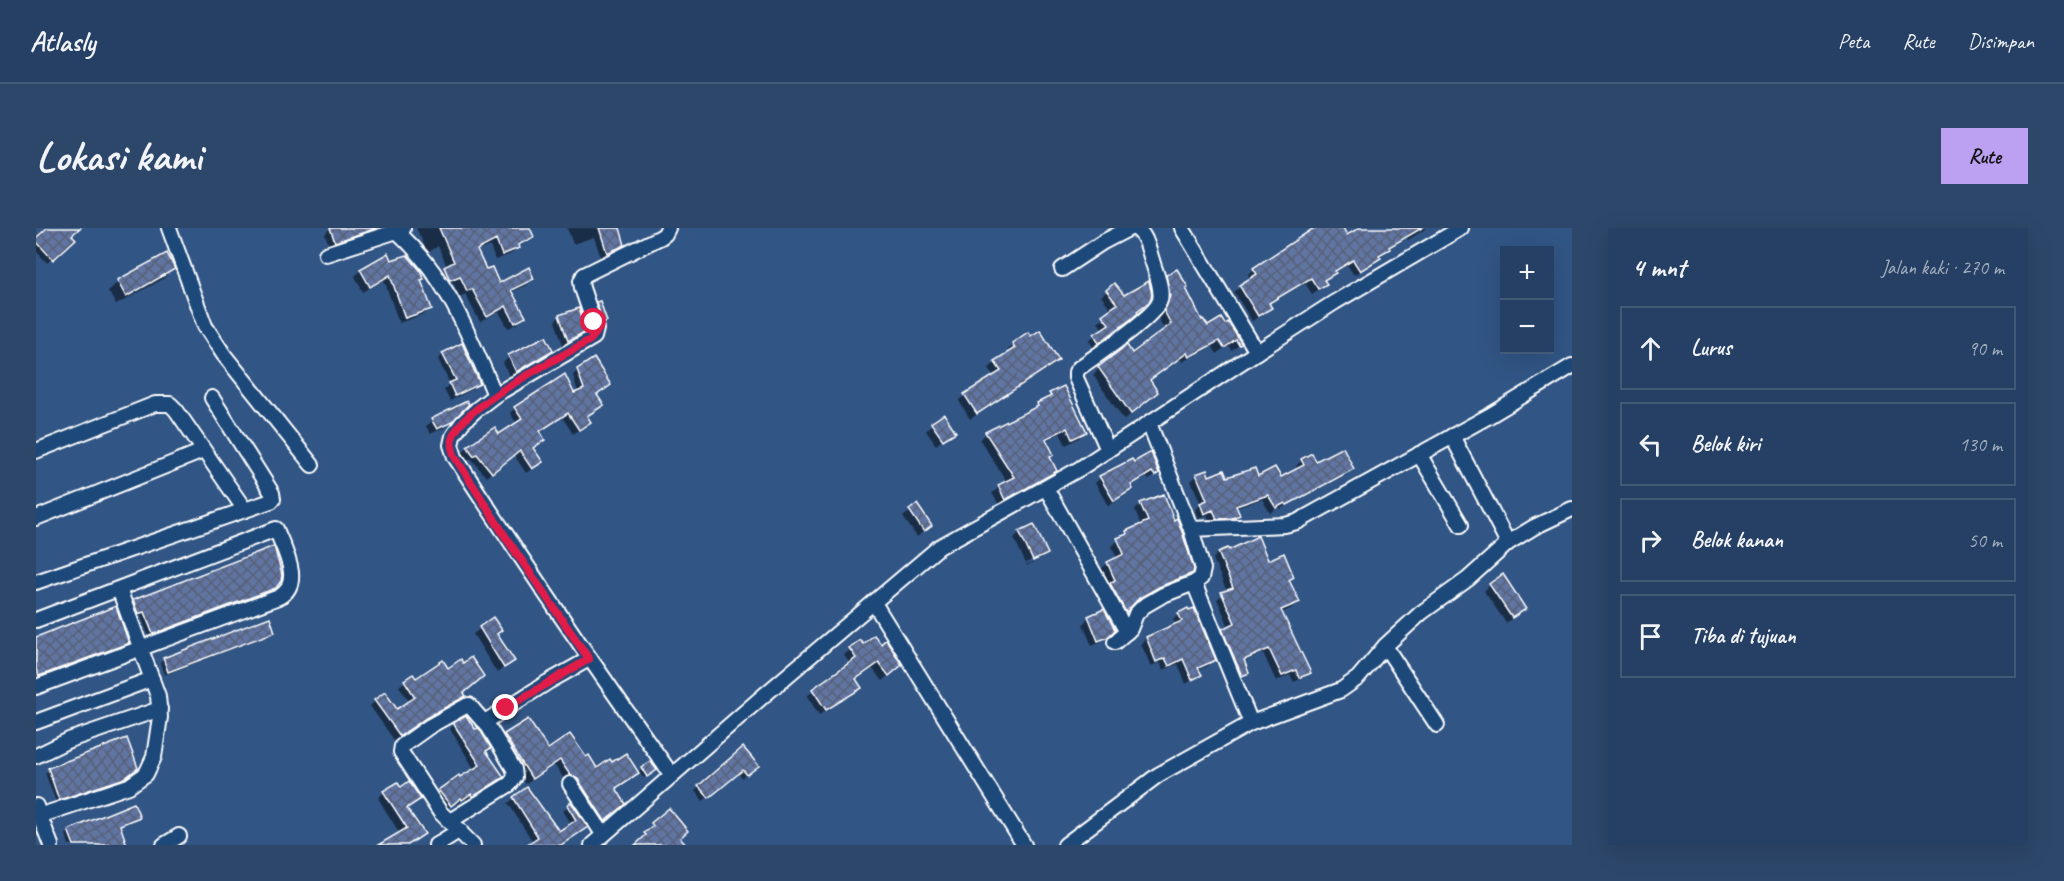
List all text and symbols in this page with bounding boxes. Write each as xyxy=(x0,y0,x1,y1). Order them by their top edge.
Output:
text: Atlasly xyxy=(30,24,95,59)
text: Peta xyxy=(1838,28,1869,54)
text: Rute xyxy=(1902,28,1935,54)
text: Disimpan xyxy=(1968,28,2034,54)
button: Rute xyxy=(1941,128,2028,184)
text: Lokasi kami xyxy=(36,130,202,183)
map controls xyxy=(1500,246,1554,354)
button: + xyxy=(1500,246,1554,300)
text: 4 mnt xyxy=(1632,251,1685,284)
text: Jalan kaki · 270 m xyxy=(1881,255,2004,280)
button: − xyxy=(1500,300,1554,354)
route start xyxy=(580,308,606,334)
icon: ahead xyxy=(1634,332,1667,365)
text: Lurus xyxy=(1691,334,1731,362)
text: 90 m xyxy=(1968,336,2002,361)
icon: left xyxy=(1634,428,1667,461)
text: Belok kiri xyxy=(1691,430,1760,458)
text: 130 m xyxy=(1959,432,2002,457)
icon: right xyxy=(1634,524,1667,557)
text: Belok kanan xyxy=(1691,526,1783,554)
text: 50 m xyxy=(1968,528,2002,553)
icon: arrive xyxy=(1634,620,1667,653)
text: Tiba di tujuan xyxy=(1691,622,1796,650)
route end xyxy=(492,694,518,720)

